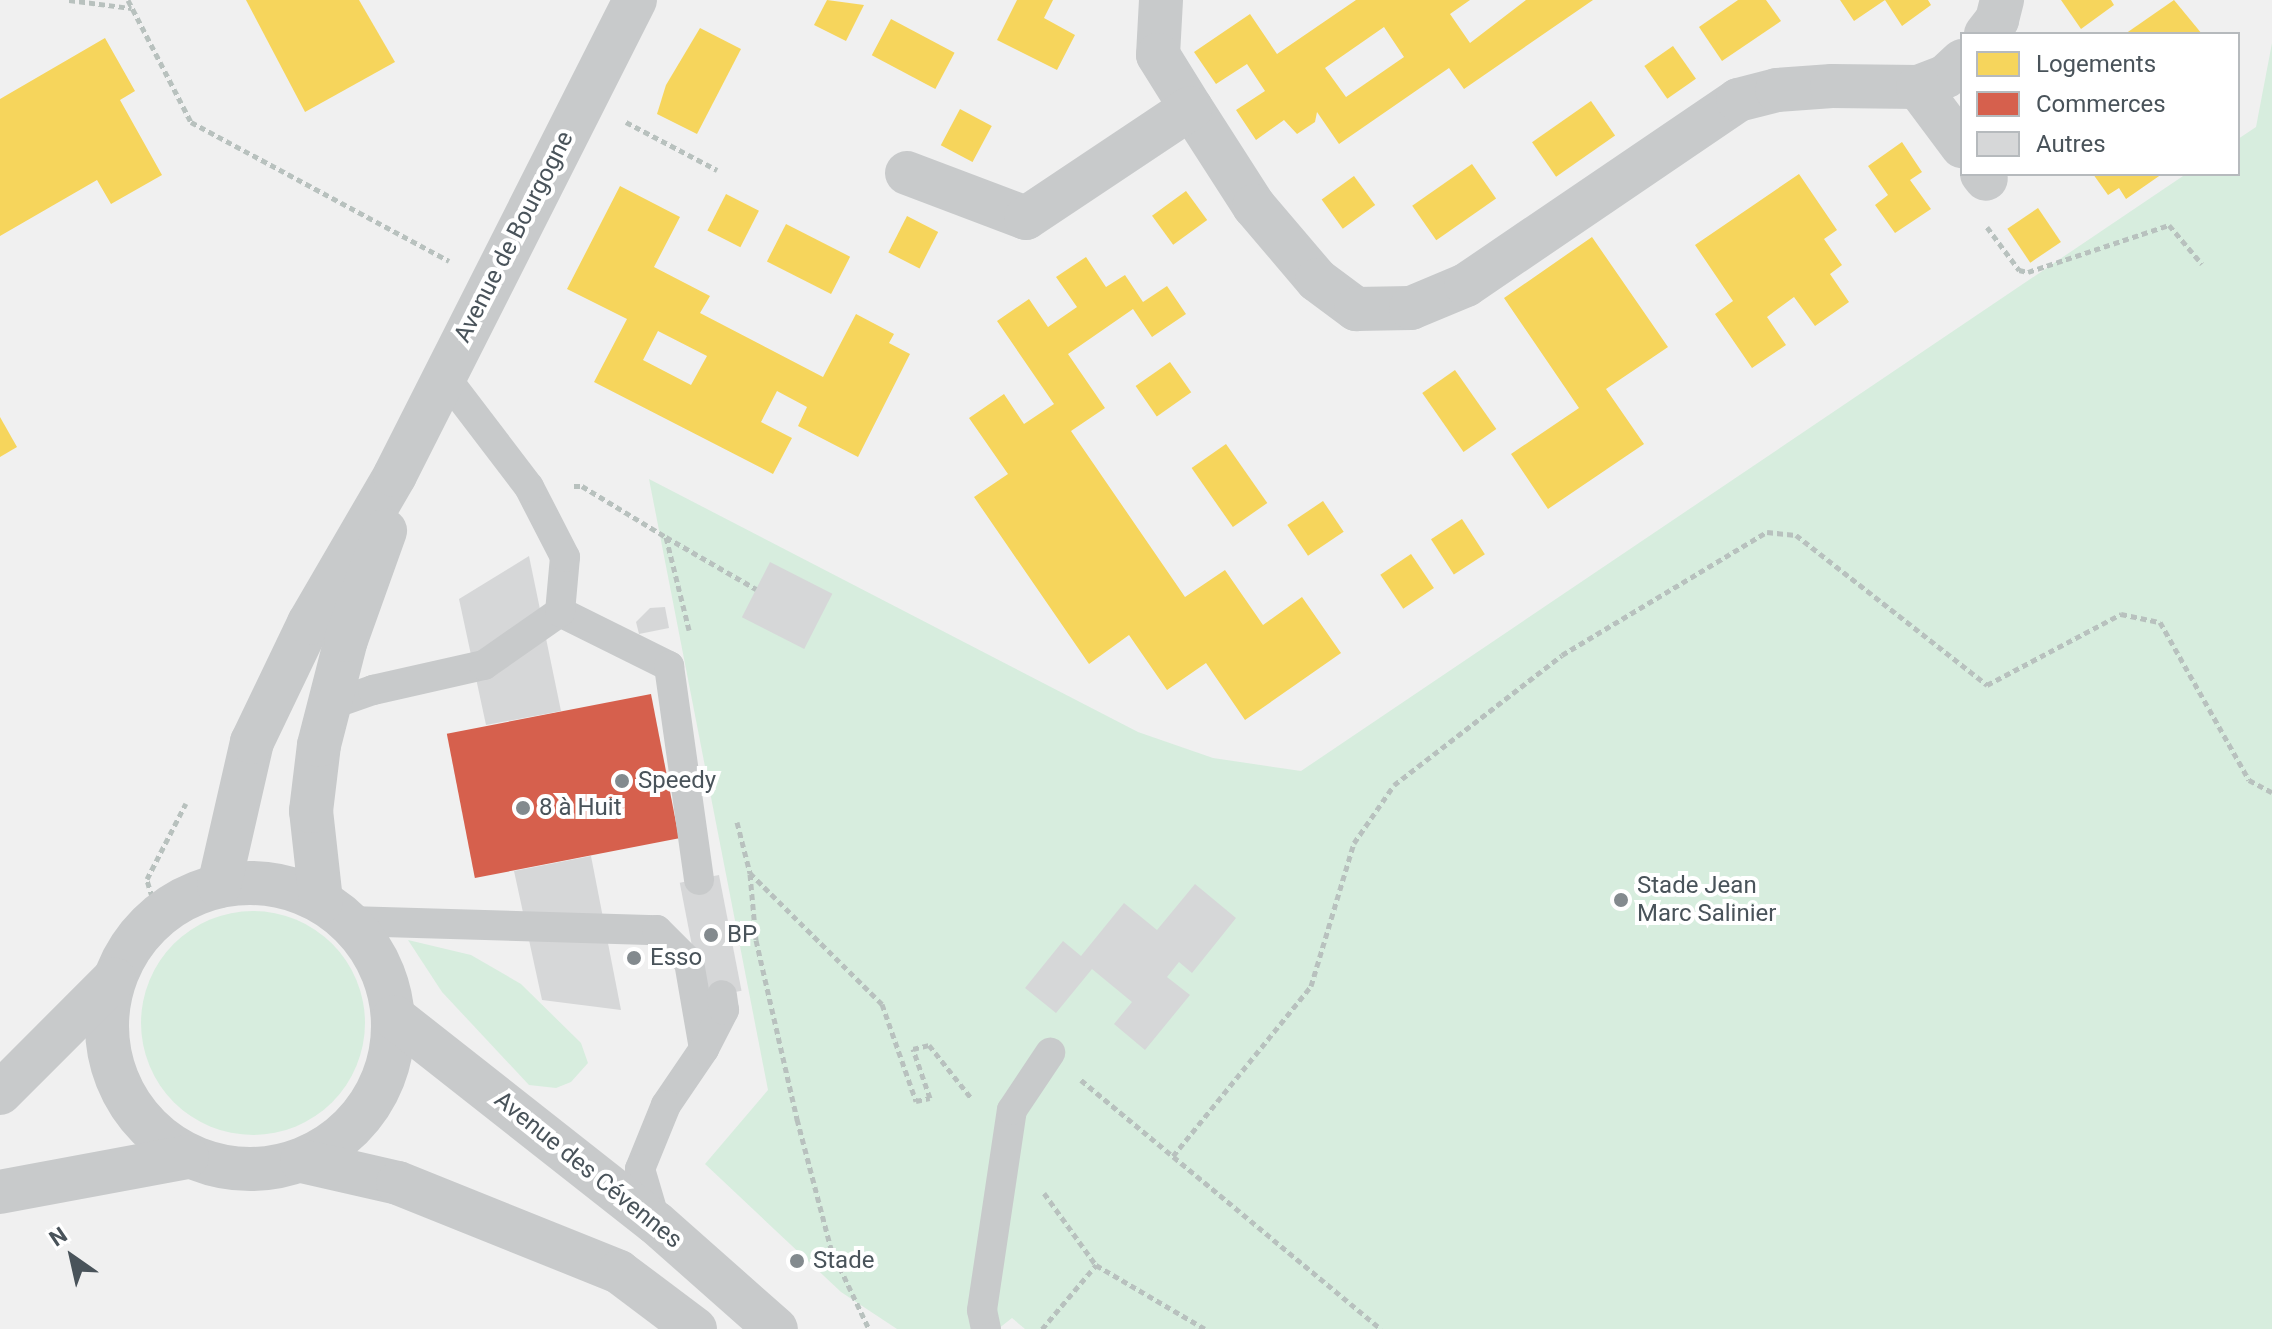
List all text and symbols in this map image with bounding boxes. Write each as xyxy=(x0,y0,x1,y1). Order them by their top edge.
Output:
legend xyxy=(1960,32,2240,176)
text: Logements xyxy=(2036,50,2156,78)
text: Commerces xyxy=(2036,90,2166,118)
street label: Avenue de Bourgogne xyxy=(448,127,580,347)
text: Autres xyxy=(2036,130,2106,158)
place label: Speedy xyxy=(638,767,716,795)
marker: Speedy xyxy=(613,772,631,790)
place label: 8 à Huit xyxy=(539,794,621,822)
marker: 8 à Huit xyxy=(514,799,532,817)
place label: Stade Jean Marc Salinier xyxy=(1637,872,1776,928)
marker: Stade Jean Marc Salinier xyxy=(1612,891,1630,909)
place label: BP xyxy=(727,921,757,949)
marker: BP xyxy=(702,926,720,944)
place label: Esso xyxy=(650,944,702,972)
marker: Esso xyxy=(625,949,643,967)
street label: Avenue des Cévennes xyxy=(488,1085,688,1255)
north arrow xyxy=(32,1217,112,1297)
text: N xyxy=(45,1222,72,1251)
place label: Stade xyxy=(813,1247,874,1275)
marker: Stade xyxy=(788,1252,806,1270)

